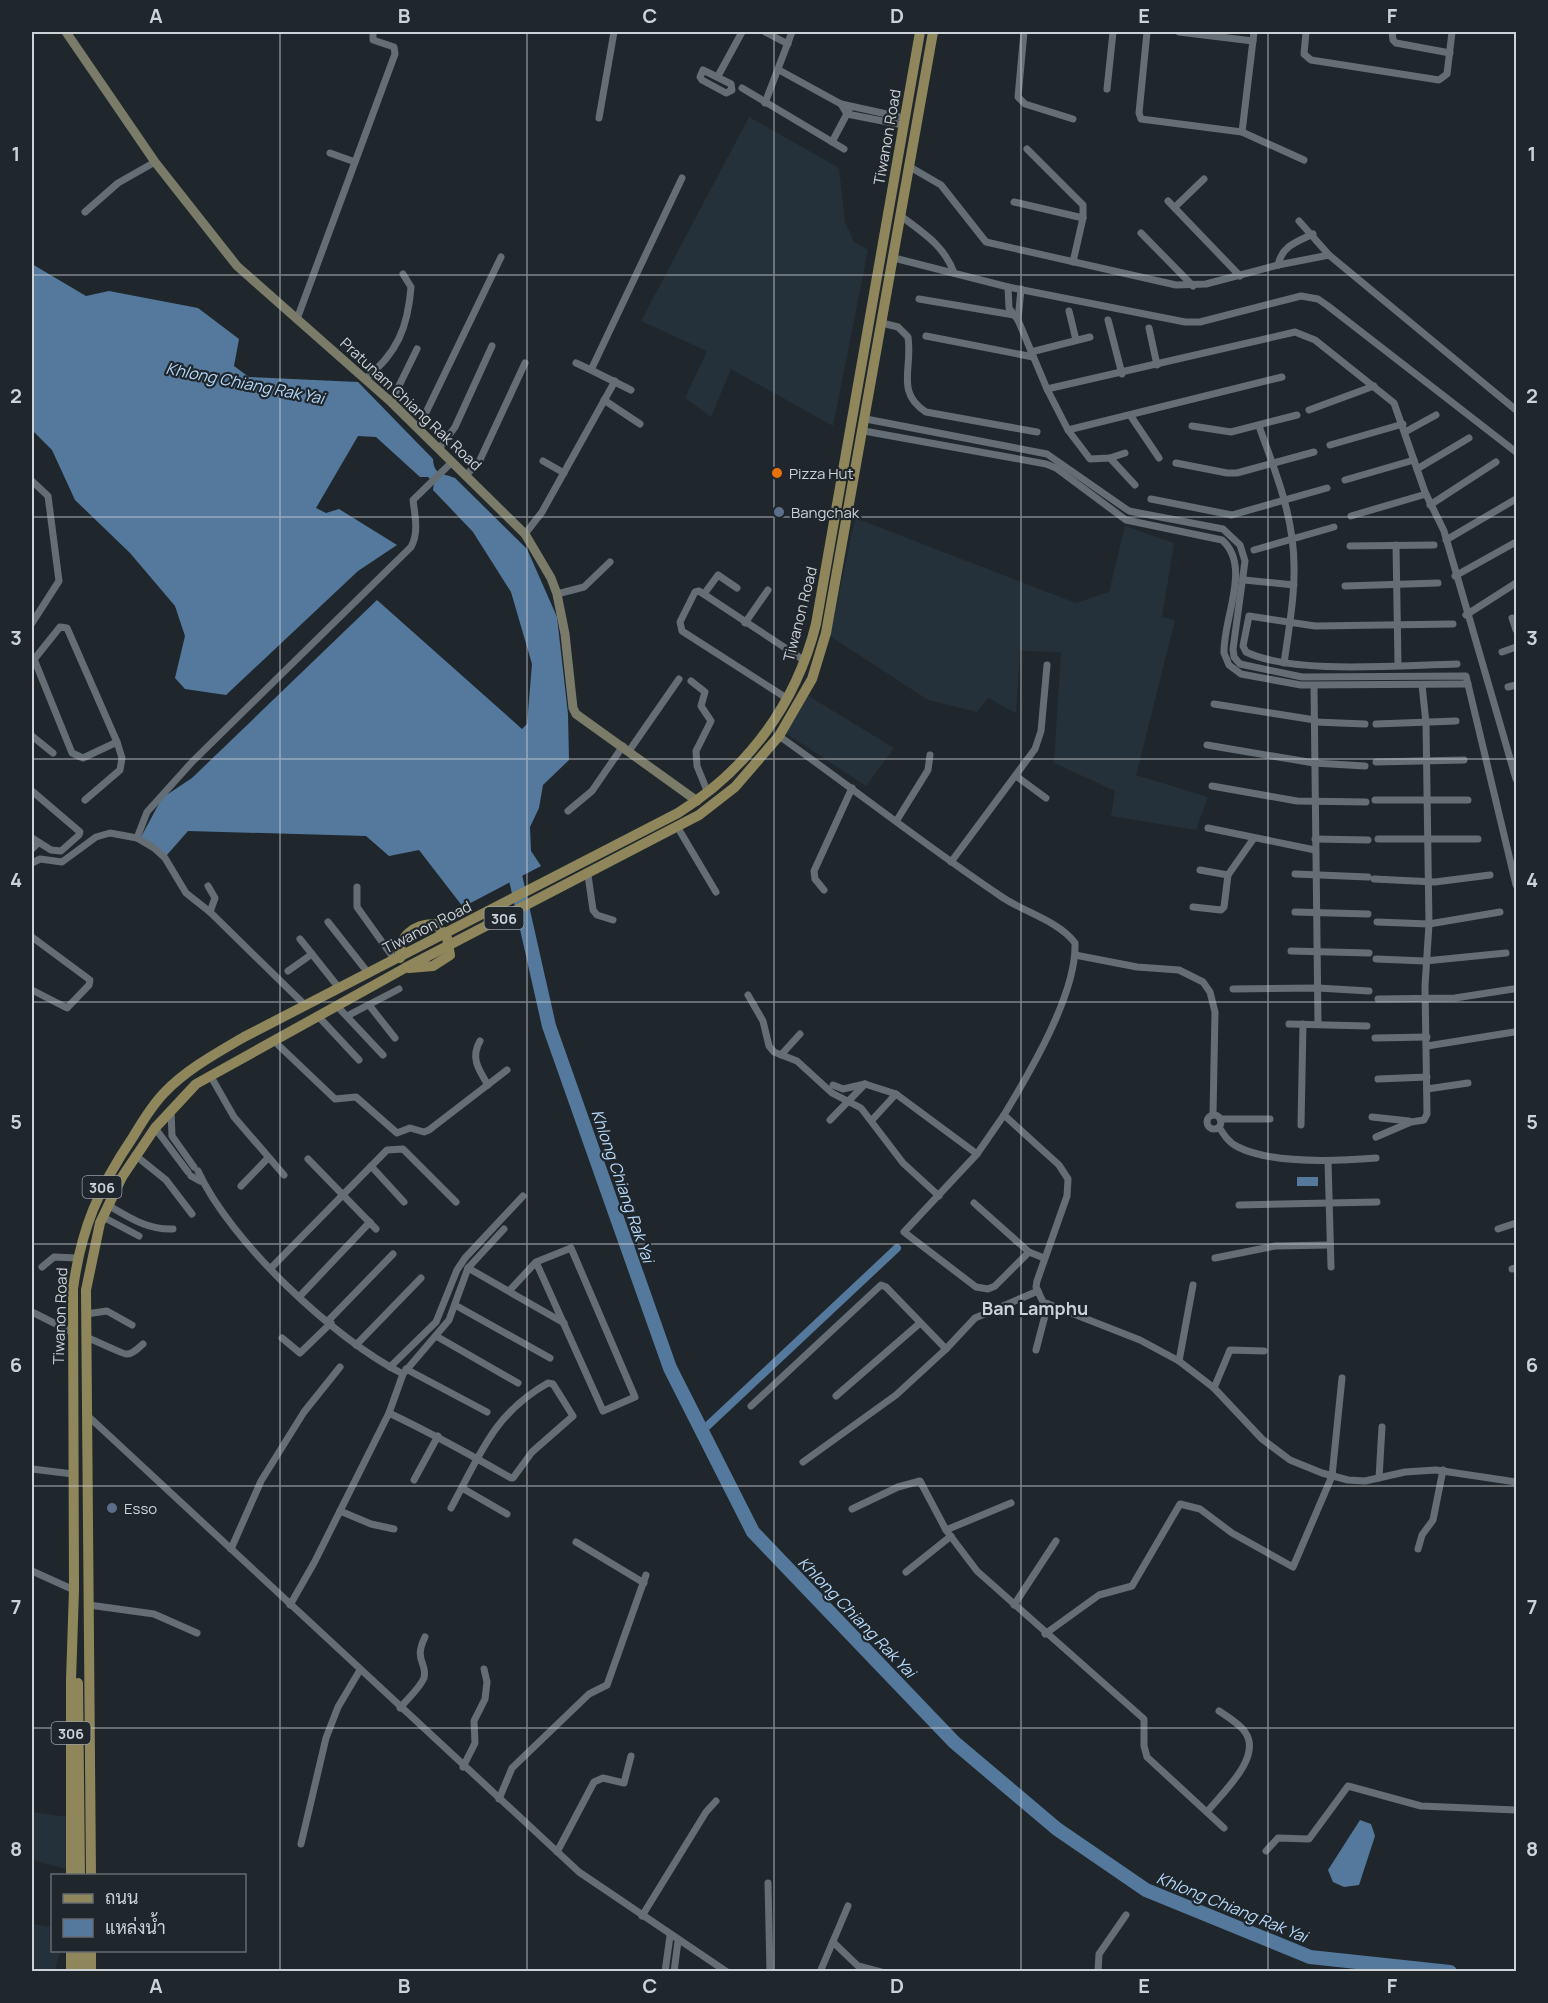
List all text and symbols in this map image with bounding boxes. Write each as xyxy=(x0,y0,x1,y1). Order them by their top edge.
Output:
text: A xyxy=(149,2,163,29)
text: B xyxy=(398,2,411,29)
text: C xyxy=(643,2,657,29)
text: D xyxy=(890,2,904,29)
text: E xyxy=(1138,2,1150,29)
text: F xyxy=(1387,2,1398,29)
street label: Tiwanon Road xyxy=(868,87,906,187)
text: 1 xyxy=(12,140,20,167)
text: 1 xyxy=(1528,140,1536,167)
street label: Pratunam Chiang Rak Road xyxy=(336,333,486,475)
water label: Khlong Chiang Rak Yai xyxy=(164,357,328,410)
text: 2 xyxy=(10,382,22,409)
text: 2 xyxy=(1526,382,1538,409)
place label: Pizza Hut xyxy=(789,463,854,484)
marker: Pizza Hut xyxy=(770,466,784,480)
place label: Bangchak xyxy=(791,502,860,523)
marker: Bangchak xyxy=(772,505,786,519)
street label: Tiwanon Road xyxy=(778,564,822,664)
text: 3 xyxy=(10,624,22,651)
text: 3 xyxy=(1526,624,1538,651)
text: 4 xyxy=(10,866,22,893)
text: 4 xyxy=(1526,866,1538,893)
street label: Tiwanon Road xyxy=(379,896,475,958)
road number: 306 xyxy=(484,907,524,929)
water label: Khlong Chiang Rak Yai xyxy=(586,1107,660,1268)
text: 5 xyxy=(10,1108,22,1135)
text: 5 xyxy=(1526,1108,1538,1135)
road number: 306 xyxy=(82,1176,122,1198)
street label: Tiwanon Road xyxy=(48,1267,72,1365)
district label: Ban Lamphu xyxy=(982,1296,1088,1320)
text: 6 xyxy=(10,1351,22,1378)
text: 6 xyxy=(1526,1351,1538,1378)
place label: Esso xyxy=(124,1498,157,1519)
marker: Esso xyxy=(105,1501,119,1515)
water label: Khlong Chiang Rak Yai xyxy=(793,1552,922,1684)
text: 7 xyxy=(11,1593,21,1620)
text: 7 xyxy=(1527,1593,1537,1620)
road number: 306 xyxy=(52,1722,90,1744)
text: 8 xyxy=(10,1835,22,1862)
text: 8 xyxy=(1526,1835,1538,1862)
water label: Khlong Chiang Rak Yai xyxy=(1153,1867,1313,1948)
legend xyxy=(51,1874,246,1952)
text: ถนน xyxy=(105,1885,138,1909)
text: แหล่งน้ำ xyxy=(105,1912,166,1939)
text: A xyxy=(149,1972,163,1999)
text: B xyxy=(398,1972,411,1999)
text: C xyxy=(643,1972,657,1999)
text: D xyxy=(890,1972,904,1999)
text: E xyxy=(1138,1972,1150,1999)
text: F xyxy=(1387,1972,1398,1999)

